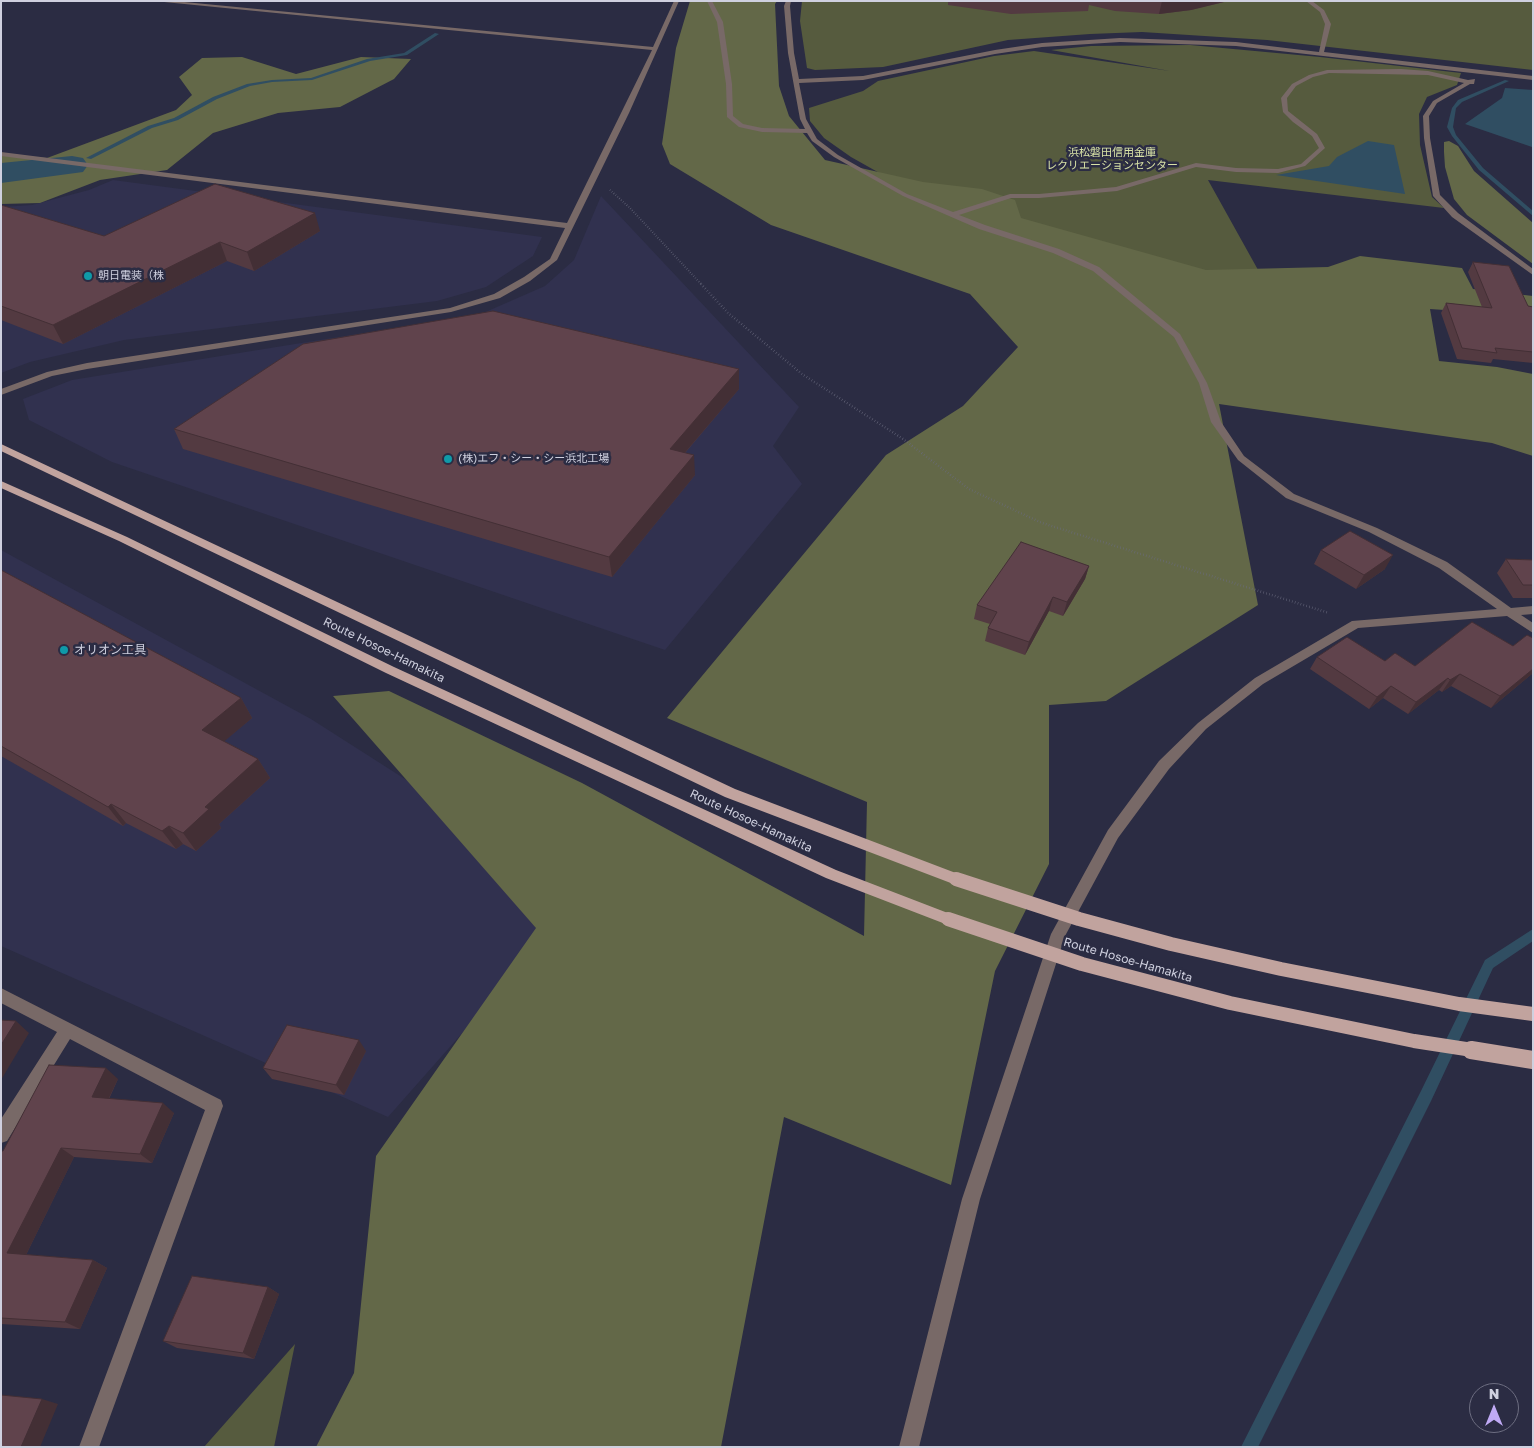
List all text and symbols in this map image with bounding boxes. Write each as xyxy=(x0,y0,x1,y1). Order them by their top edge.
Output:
park label: 浜松磐田信用金庫 レクリエーションセンター xyxy=(1046,146,1178,172)
place label: 朝日電装（株 xyxy=(98,269,164,283)
marker: 朝日電装（株 xyxy=(82,270,94,282)
place label: (株)エフ・シー・シー浜北工場 xyxy=(458,452,609,466)
marker: (株)エフ・シー・シー浜北工場 xyxy=(442,453,454,465)
street label: Route Hosoe-Hamakita xyxy=(321,614,447,686)
place label: オリオン工具 xyxy=(74,643,146,657)
marker: オリオン工具 xyxy=(58,644,70,656)
street label: Route Hosoe-Hamakita xyxy=(687,786,815,856)
street label: Route Hosoe-Hamakita xyxy=(1062,935,1194,985)
north arrow xyxy=(1469,1383,1519,1433)
text: N xyxy=(1489,1385,1499,1402)

